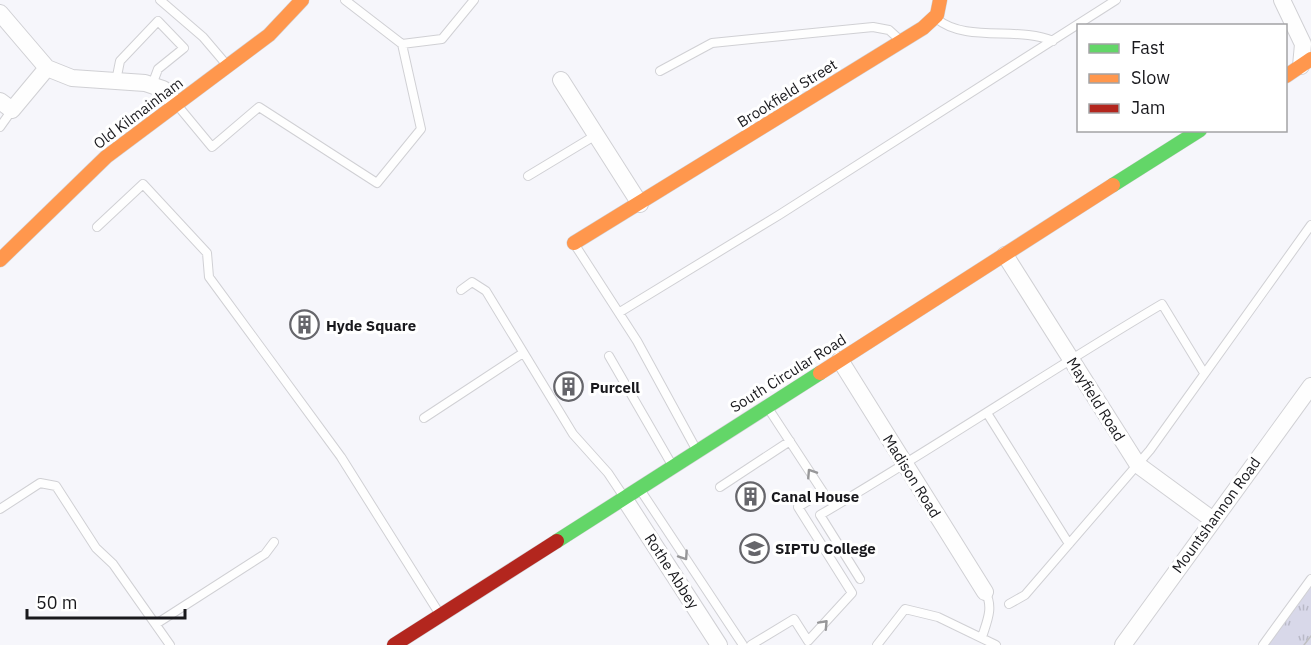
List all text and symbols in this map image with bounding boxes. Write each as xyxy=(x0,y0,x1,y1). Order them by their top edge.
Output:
legend xyxy=(1077,24,1287,132)
text: Fast xyxy=(1131,36,1165,59)
street label: Brookfield Street xyxy=(734,55,840,131)
text: Slow xyxy=(1131,66,1170,89)
street label: Old Kilmainham xyxy=(89,73,187,153)
text: Jam xyxy=(1131,96,1166,119)
building icon: Hyde Square xyxy=(289,309,321,341)
place label: Hyde Square xyxy=(326,316,416,335)
street label: South Circular Road xyxy=(727,330,849,416)
street label: Mayfield Road xyxy=(1063,354,1129,444)
building icon: Purcell xyxy=(553,371,585,403)
place label: Purcell xyxy=(590,378,640,397)
street label: Madison Road xyxy=(879,431,945,521)
street label: Mountshannon Road xyxy=(1168,453,1264,577)
one-way arrow xyxy=(806,469,818,479)
building icon: Canal House xyxy=(734,480,766,512)
place label: Canal House xyxy=(771,487,859,506)
street label: Rothe Abbey xyxy=(641,530,704,613)
school or university icon: SIPTU College xyxy=(738,532,770,564)
place label: SIPTU College xyxy=(775,539,876,558)
one-way arrow xyxy=(677,550,689,560)
scale bar xyxy=(27,582,184,620)
text: 50 m xyxy=(36,591,78,614)
one-way arrow xyxy=(817,620,828,631)

